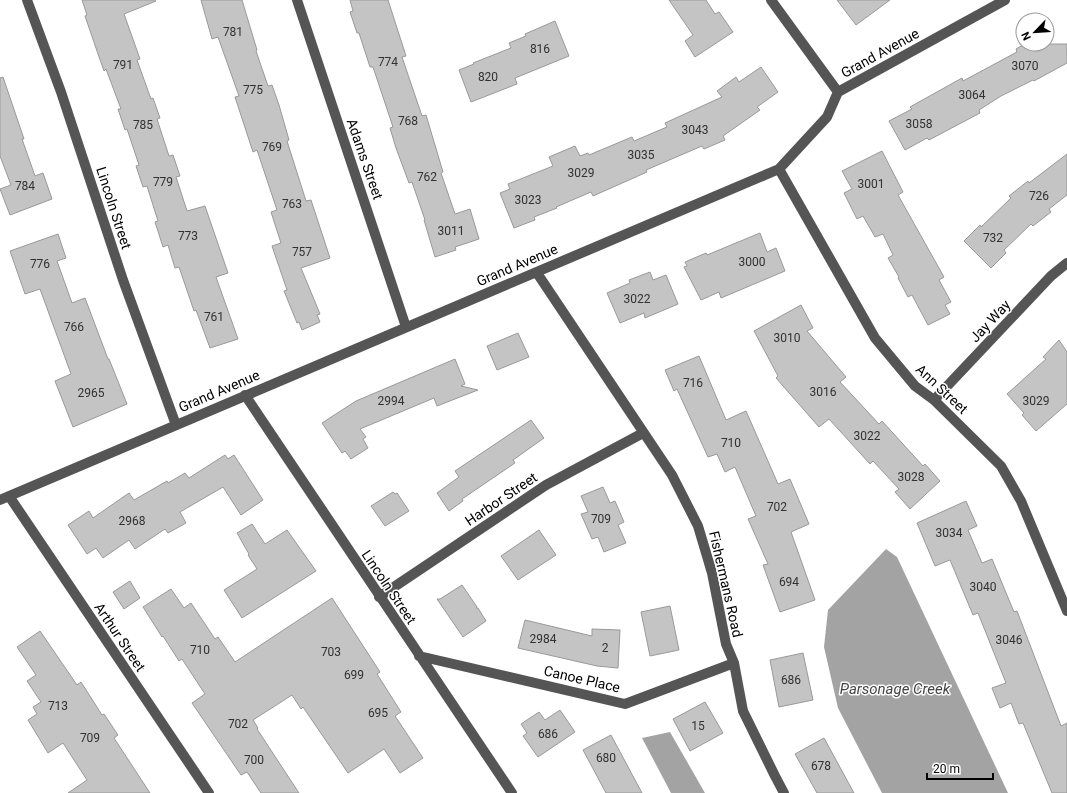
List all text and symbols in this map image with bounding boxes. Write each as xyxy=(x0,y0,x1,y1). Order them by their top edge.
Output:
north arrow xyxy=(1015,12,1055,52)
house number: 781 xyxy=(223,25,243,39)
street label: Grand Avenue xyxy=(838,25,922,81)
text: N xyxy=(1019,30,1034,42)
house number: 816 xyxy=(530,42,550,56)
house number: 774 xyxy=(378,55,398,69)
house number: 791 xyxy=(113,58,133,72)
house number: 3070 xyxy=(1012,59,1039,73)
house number: 820 xyxy=(478,70,498,84)
house number: 775 xyxy=(243,83,263,97)
house number: 3064 xyxy=(959,88,986,102)
house number: 768 xyxy=(398,114,418,128)
street label: Adams Street xyxy=(344,116,386,202)
house number: 3058 xyxy=(906,117,933,131)
house number: 785 xyxy=(133,118,153,132)
house number: 3043 xyxy=(682,123,708,137)
house number: 769 xyxy=(262,140,282,154)
house number: 3035 xyxy=(628,148,655,162)
street label: Lincoln Street xyxy=(93,165,135,252)
house number: 3029 xyxy=(568,166,594,180)
house number: 762 xyxy=(417,170,437,184)
house number: 779 xyxy=(153,175,173,189)
house number: 3001 xyxy=(858,177,884,191)
house number: 784 xyxy=(15,179,35,193)
house number: 726 xyxy=(1029,189,1049,203)
house number: 3023 xyxy=(515,193,541,207)
house number: 763 xyxy=(282,197,302,211)
house number: 3011 xyxy=(438,224,464,238)
house number: 773 xyxy=(178,229,198,243)
house number: 732 xyxy=(983,231,1003,245)
street label: Grand Avenue xyxy=(474,241,560,289)
house number: 757 xyxy=(292,245,312,259)
house number: 3000 xyxy=(739,255,766,269)
house number: 776 xyxy=(30,257,50,271)
house number: 3022 xyxy=(624,292,651,306)
street label: Jay Way xyxy=(967,296,1014,345)
house number: 761 xyxy=(204,310,224,324)
house number: 766 xyxy=(64,320,84,334)
house number: 3010 xyxy=(774,331,801,345)
street label: Ann Street xyxy=(913,361,972,417)
street label: Grand Avenue xyxy=(176,367,262,415)
house number: 716 xyxy=(683,376,703,390)
house number: 3016 xyxy=(810,385,837,399)
house number: 2965 xyxy=(78,386,105,400)
house number: 2994 xyxy=(378,394,405,408)
house number: 3029 xyxy=(1023,394,1049,408)
house number: 3022 xyxy=(854,429,881,443)
house number: 710 xyxy=(721,436,741,450)
street label: Harbor Street xyxy=(462,469,540,529)
house number: 3028 xyxy=(898,470,925,484)
house number: 702 xyxy=(767,500,787,514)
house number: 709 xyxy=(591,512,611,526)
house number: 2968 xyxy=(119,514,146,528)
house number: 3034 xyxy=(936,526,963,540)
street label: Fishermans Road xyxy=(706,529,746,639)
street label: Lincoln Street xyxy=(358,547,420,627)
house number: 694 xyxy=(779,575,799,589)
house number: 3040 xyxy=(970,580,997,594)
street label: Arthur Street xyxy=(91,600,149,675)
house number: 2984 xyxy=(530,632,557,646)
house number: 3046 xyxy=(996,633,1023,647)
house number: 2 xyxy=(602,641,609,655)
house number: 710 xyxy=(190,643,210,657)
house number: 703 xyxy=(321,645,341,659)
street label: Canoe Place xyxy=(542,662,622,696)
house number: 699 xyxy=(344,668,364,682)
house number: 686 xyxy=(781,673,801,687)
water label: Parsonage Creek xyxy=(840,680,951,698)
house number: 713 xyxy=(48,699,68,713)
house number: 695 xyxy=(368,706,388,720)
house number: 702 xyxy=(228,717,248,731)
house number: 15 xyxy=(691,719,705,733)
house number: 686 xyxy=(538,727,558,741)
house number: 709 xyxy=(80,731,100,745)
house number: 680 xyxy=(596,751,616,765)
house number: 700 xyxy=(244,753,264,767)
scale bar xyxy=(927,755,993,781)
house number: 678 xyxy=(811,759,831,773)
text: 20 m xyxy=(933,762,960,776)

